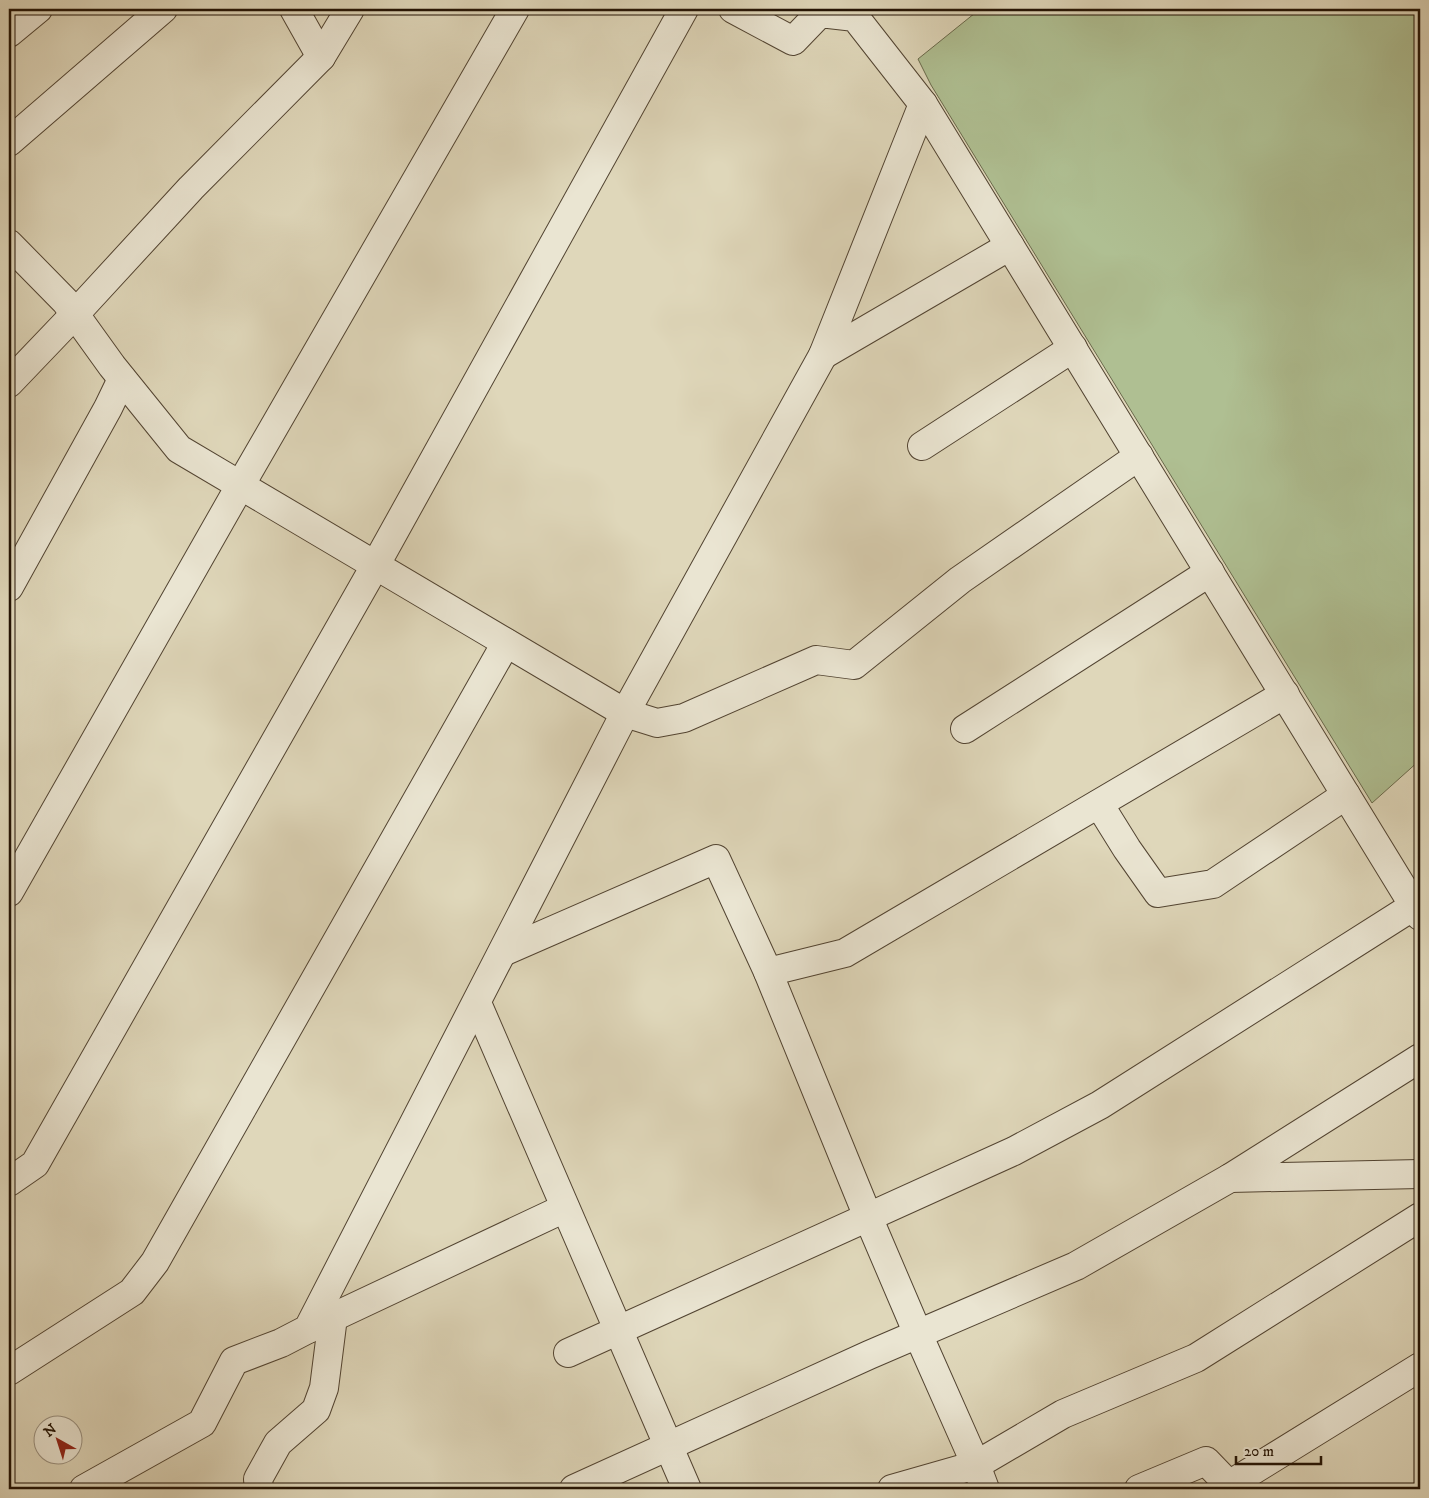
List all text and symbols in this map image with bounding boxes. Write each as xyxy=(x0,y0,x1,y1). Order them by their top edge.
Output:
north arrow xyxy=(32,1416,82,1466)
text: N xyxy=(40,1420,61,1441)
scale bar xyxy=(1236,1433,1322,1465)
text: 20 m xyxy=(1244,1442,1274,1461)

